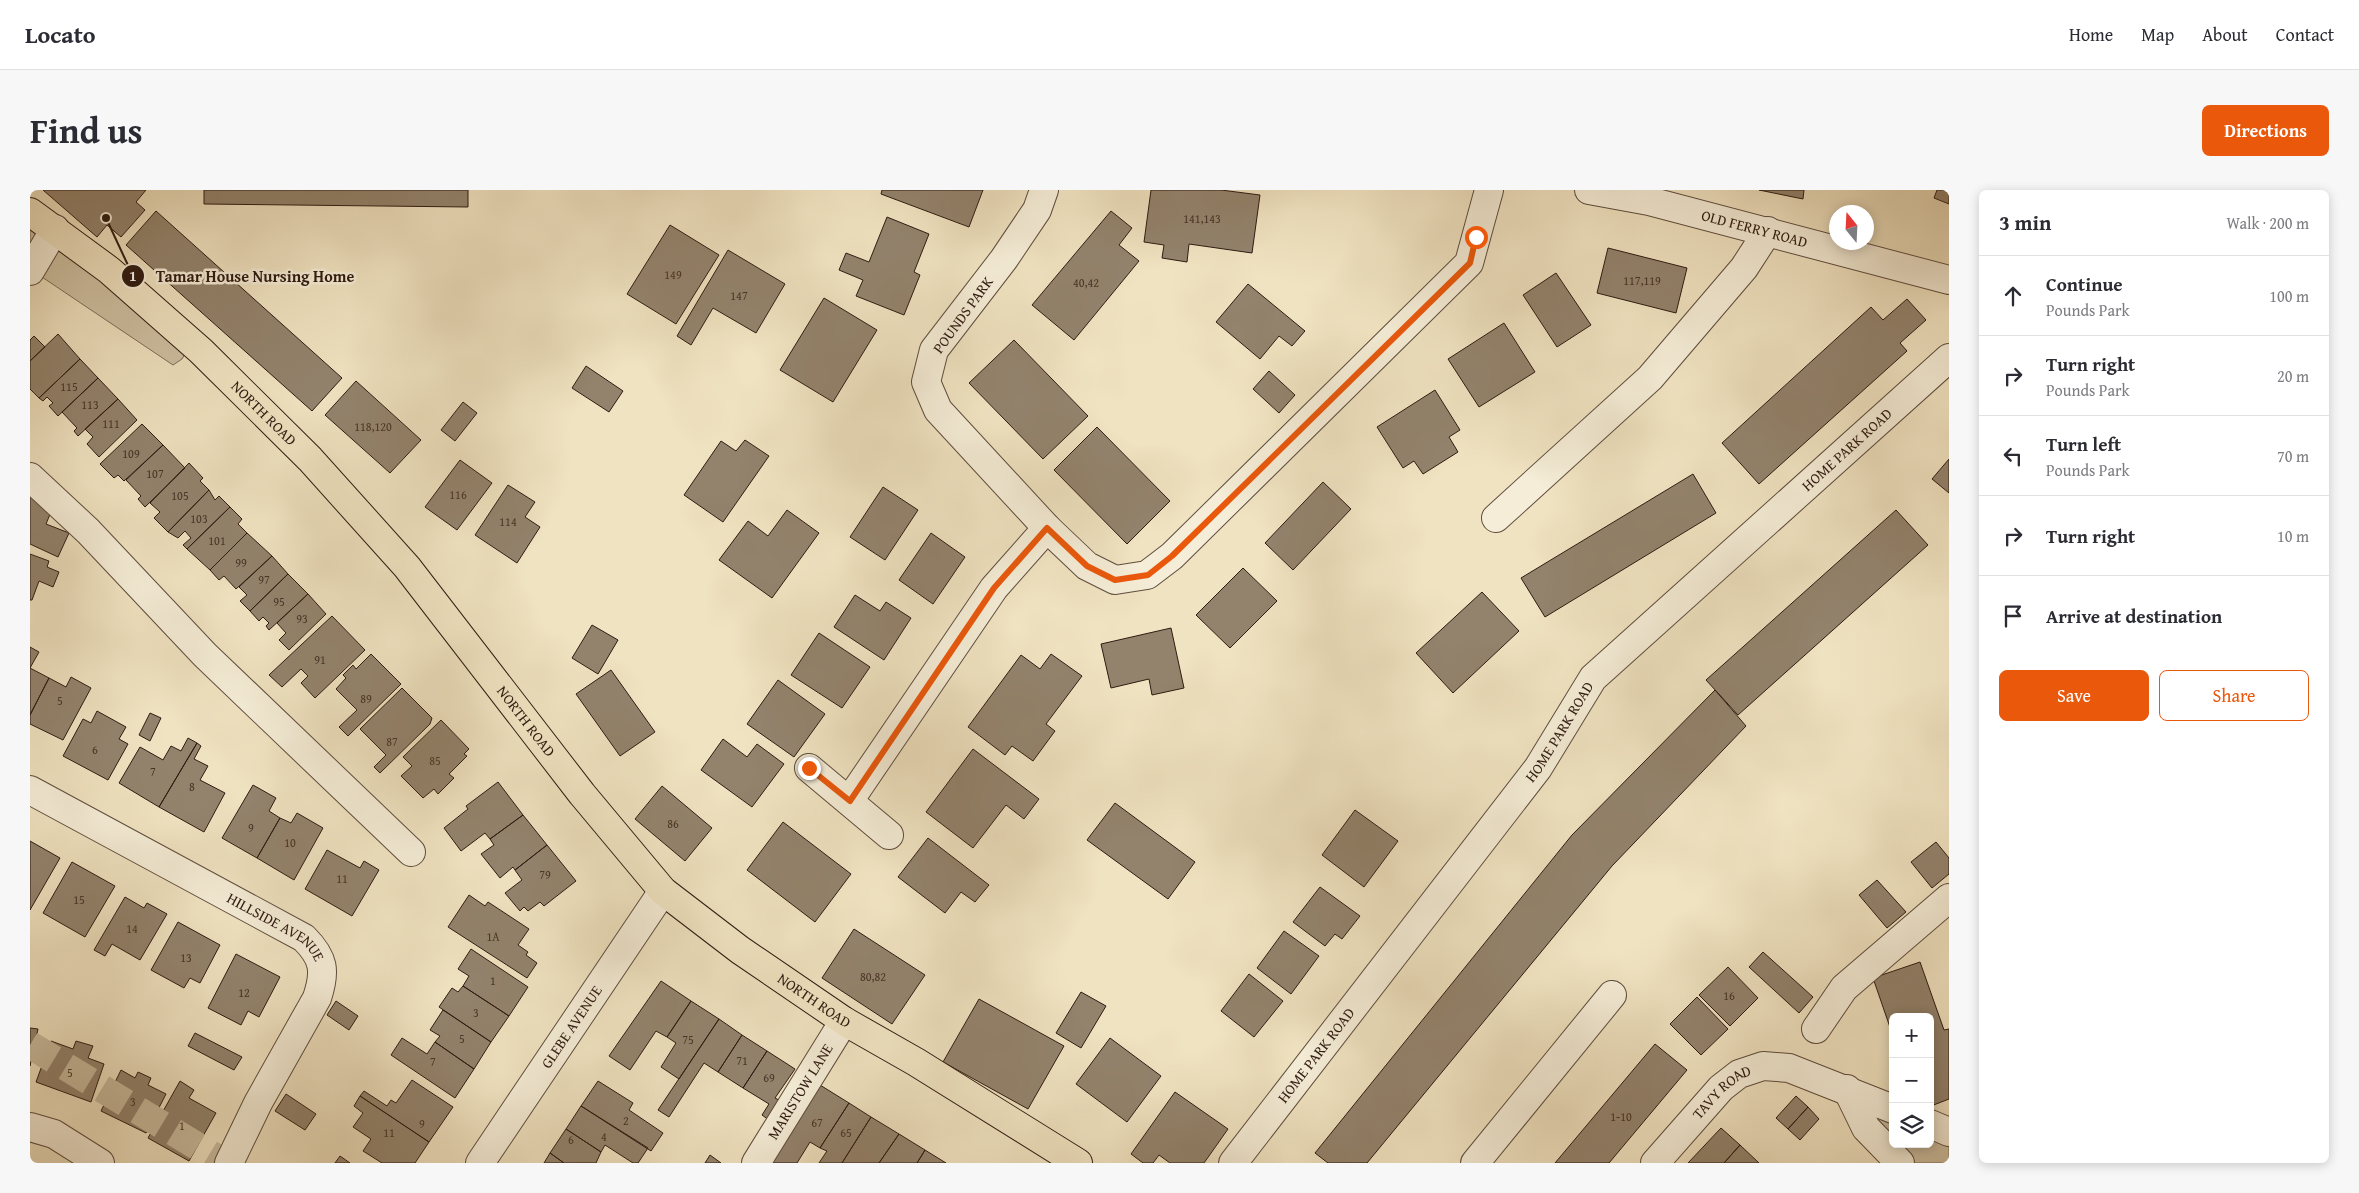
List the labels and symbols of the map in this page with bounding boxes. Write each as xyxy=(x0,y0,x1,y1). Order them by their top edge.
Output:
street label: OLD FERRY ROAD xyxy=(1699,204,1810,252)
north arrow xyxy=(1829,205,1874,250)
house number: 141,143 xyxy=(1183,210,1221,227)
route start xyxy=(1465,226,1488,249)
callout: Tamar House Nursing Home xyxy=(121,261,364,292)
text: Tamar House Nursing Home xyxy=(156,264,354,288)
text: 1 xyxy=(129,265,137,286)
house number: 149 xyxy=(664,266,682,283)
street label: POUNDS PARK xyxy=(928,272,998,357)
house number: 117,119 xyxy=(1623,272,1661,289)
house number: 40,42 xyxy=(1073,274,1099,291)
house number: 147 xyxy=(730,287,748,304)
street label: NORTH ROAD xyxy=(227,376,302,450)
house number: 115 xyxy=(60,378,78,395)
house number: 113 xyxy=(81,396,99,413)
street label: HOME PARK ROAD xyxy=(1797,403,1896,496)
house number: 111 xyxy=(102,415,120,432)
house number: 118,120 xyxy=(354,418,392,435)
house number: 109 xyxy=(122,445,140,462)
house number: 107 xyxy=(146,465,164,482)
house number: 116 xyxy=(449,486,467,503)
house number: 105 xyxy=(171,487,189,504)
house number: 103 xyxy=(190,510,208,527)
house number: 114 xyxy=(499,513,517,530)
house number: 101 xyxy=(208,532,226,549)
house number: 99 xyxy=(235,554,247,571)
house number: 97 xyxy=(258,571,270,588)
house number: 95 xyxy=(273,593,285,610)
house number: 93 xyxy=(296,610,308,627)
house number: 91 xyxy=(314,651,326,668)
street label: HOME PARK ROAD xyxy=(1520,677,1598,786)
street label: NORTH ROAD xyxy=(492,681,560,761)
house number: 89 xyxy=(360,690,372,707)
house number: 5 xyxy=(57,692,63,709)
house number: 87 xyxy=(386,733,398,750)
house number: 6 xyxy=(92,741,98,758)
house number: 85 xyxy=(429,752,441,769)
route end xyxy=(798,757,821,780)
house number: 7 xyxy=(150,763,156,780)
house number: 8 xyxy=(189,778,195,795)
house number: 86 xyxy=(667,815,679,832)
house number: 9 xyxy=(248,819,254,836)
house number: 10 xyxy=(284,834,296,851)
house number: 79 xyxy=(539,866,551,883)
house number: 11 xyxy=(336,870,348,887)
street label: HILLSIDE AVENUE xyxy=(223,887,330,965)
house number: 15 xyxy=(73,891,85,908)
house number: 14 xyxy=(126,920,138,937)
house number: 1A xyxy=(486,928,500,945)
house number: 13 xyxy=(180,949,192,966)
street label: NORTH ROAD xyxy=(774,968,855,1033)
house number: 80,82 xyxy=(860,968,886,985)
house number: 1 xyxy=(490,972,496,989)
street label: GLEBE AVENUE xyxy=(536,981,607,1072)
house number: 12 xyxy=(238,984,250,1001)
house number: 16 xyxy=(1723,987,1735,1004)
street label: HOME PARK ROAD xyxy=(1272,1003,1359,1107)
house number: 3 xyxy=(473,1004,479,1021)
house number: 5 xyxy=(459,1030,465,1047)
house number: 75 xyxy=(682,1031,694,1048)
street label: MARISTOW LANE xyxy=(762,1039,838,1143)
house number: 71 xyxy=(736,1052,748,1069)
house number: 7 xyxy=(430,1053,436,1070)
street label: TAVY ROAD xyxy=(1687,1060,1753,1124)
house number: 5 xyxy=(67,1064,73,1081)
house number: 69 xyxy=(763,1069,775,1086)
house number: 3 xyxy=(130,1093,136,1110)
house number: 1-10 xyxy=(1610,1108,1632,1125)
house number: 2 xyxy=(623,1112,629,1129)
house number: 67 xyxy=(811,1114,823,1131)
house number: 9 xyxy=(419,1115,425,1132)
house number: 1 xyxy=(179,1117,185,1134)
house number: 11 xyxy=(383,1124,395,1141)
house number: 65 xyxy=(840,1124,852,1141)
house number: 4 xyxy=(601,1128,607,1145)
house number: 6 xyxy=(568,1131,574,1148)

